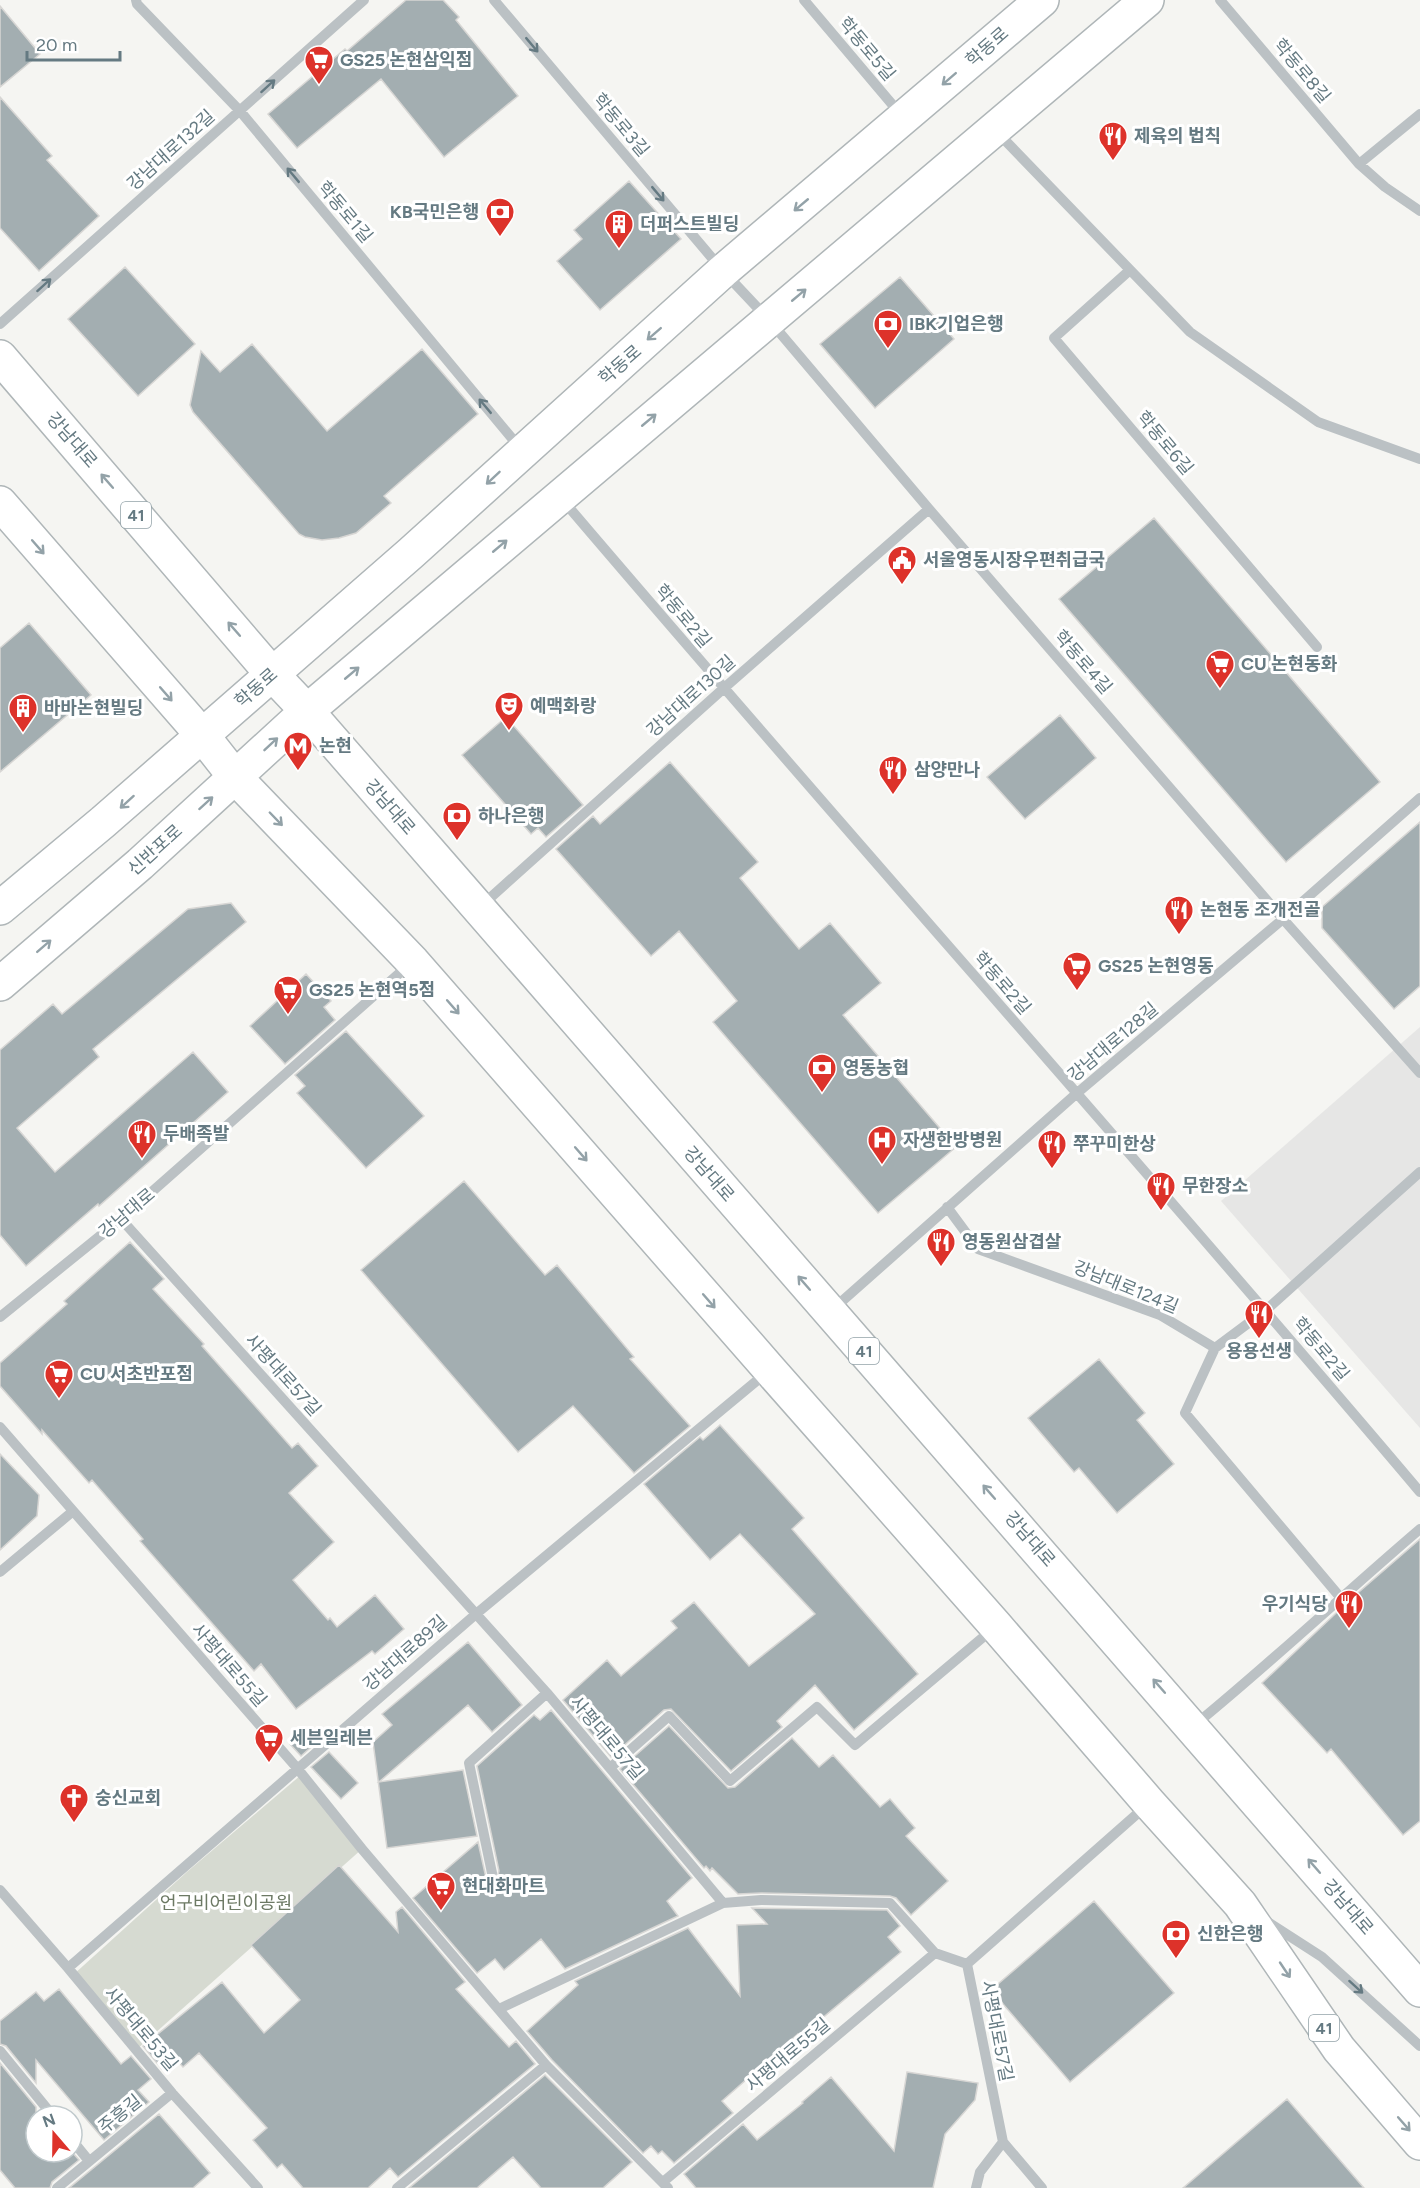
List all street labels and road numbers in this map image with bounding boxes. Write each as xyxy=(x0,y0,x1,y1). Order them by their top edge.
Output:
street label: 학동로5길 xyxy=(834,13,900,85)
street label: 학동로 xyxy=(961,22,1013,72)
street label: 학동로8길 xyxy=(1269,34,1335,108)
street label: 학동로3길 xyxy=(588,89,654,161)
street label: 강남대로132길 xyxy=(123,105,219,195)
street label: 학동로1길 xyxy=(313,177,377,247)
street label: 학동로 xyxy=(594,340,646,390)
street label: 학동로6길 xyxy=(1132,407,1198,479)
street label: 강남대로 xyxy=(42,408,102,472)
road number: 41 xyxy=(121,502,151,528)
street label: 학동로2길 xyxy=(650,580,716,652)
street label: 학동로4길 xyxy=(1049,626,1117,698)
street label: 강남대로130길 xyxy=(642,650,740,742)
street label: 학동로 xyxy=(230,663,282,713)
street label: 강남대로 xyxy=(360,775,420,839)
street label: 신반포로 xyxy=(123,820,187,880)
street label: 학동로2길 xyxy=(969,947,1035,1019)
street label: 강남대로128길 xyxy=(1063,998,1163,1086)
street label: 강남대로 xyxy=(679,1142,739,1206)
street label: 강남대로 xyxy=(95,1183,159,1243)
street label: 강남대로124길 xyxy=(1070,1256,1182,1318)
street label: 학동로2길 xyxy=(1288,1313,1354,1385)
street label: 사평대로57길 xyxy=(240,1329,326,1421)
road number: 41 xyxy=(849,1338,879,1364)
street label: 강남대로 xyxy=(1000,1507,1060,1571)
street label: 강남대로89길 xyxy=(359,1611,451,1695)
street label: 사평대로55길 xyxy=(187,1619,271,1711)
street label: 사평대로57길 xyxy=(566,1692,648,1784)
street label: 강남대로 xyxy=(1318,1875,1378,1939)
street label: 사평대로57길 xyxy=(976,1978,1018,2084)
street label: 사평대로53길 xyxy=(99,1982,183,2076)
street label: 사평대로55길 xyxy=(741,2013,835,2097)
road number: 41 xyxy=(1309,2015,1339,2041)
street label: 주흥길 xyxy=(94,2090,146,2138)

